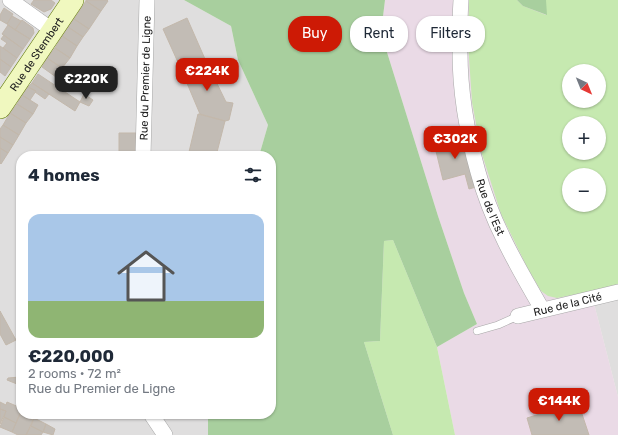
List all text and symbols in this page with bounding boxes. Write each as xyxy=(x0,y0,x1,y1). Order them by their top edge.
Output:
street label: Rue de Stembert xyxy=(7,14,67,94)
street label: Rue du Premier de Ligne xyxy=(137,15,154,141)
chip: Buy xyxy=(288,16,342,52)
chip: Rent xyxy=(350,16,408,52)
chip: Filters xyxy=(416,16,485,52)
pin: €224K xyxy=(179,58,235,92)
text: €224K xyxy=(185,63,229,78)
north arrow xyxy=(562,64,606,108)
map controls xyxy=(562,64,606,212)
pin: €220K xyxy=(58,66,114,100)
text: €220K xyxy=(64,71,108,86)
button: + xyxy=(562,116,606,160)
pin: €302K xyxy=(427,126,483,160)
text: €302K xyxy=(433,131,477,146)
icon: filters xyxy=(242,164,264,186)
text: 4 homes xyxy=(28,165,100,185)
button: − xyxy=(562,168,606,212)
street label: Rue de l'Est xyxy=(473,177,507,238)
icon: home xyxy=(110,240,182,312)
street label: Rue de la Cité xyxy=(532,290,603,319)
text: €220,000 xyxy=(28,346,114,366)
text: 2 rooms · 72 m² xyxy=(28,366,121,381)
text: Rue du Premier de Ligne xyxy=(28,381,175,396)
pin: €144K xyxy=(531,388,587,422)
text: €144K xyxy=(537,393,581,408)

